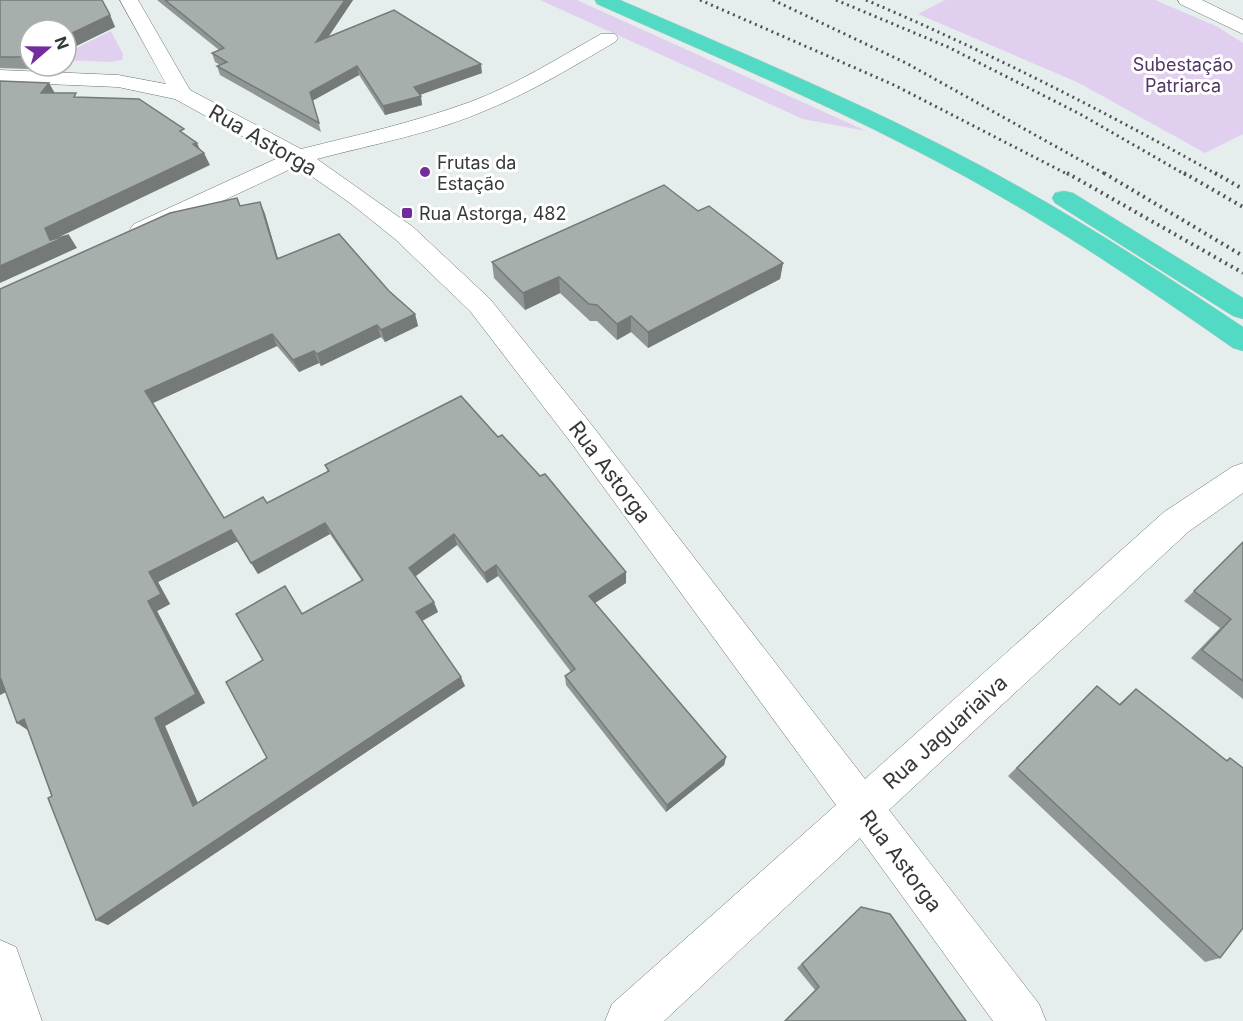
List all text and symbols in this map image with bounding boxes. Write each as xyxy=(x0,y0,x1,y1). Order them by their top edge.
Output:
north arrow xyxy=(18,18,78,78)
text: N xyxy=(51,34,74,52)
park label: Subestação Patriarca xyxy=(1133,54,1233,96)
street label: Rua Astorga xyxy=(204,99,322,181)
place label: Frutas da Estação xyxy=(437,152,516,194)
marker: Frutas da Estação xyxy=(418,165,432,179)
place label: Rua Astorga, 482 xyxy=(419,203,566,224)
marker: Rua Astorga, 482 xyxy=(400,206,414,220)
street label: Rua Astorga xyxy=(564,416,656,528)
street label: Rua Jaguariaiva xyxy=(878,670,1012,794)
street label: Rua Astorga xyxy=(855,805,947,917)

